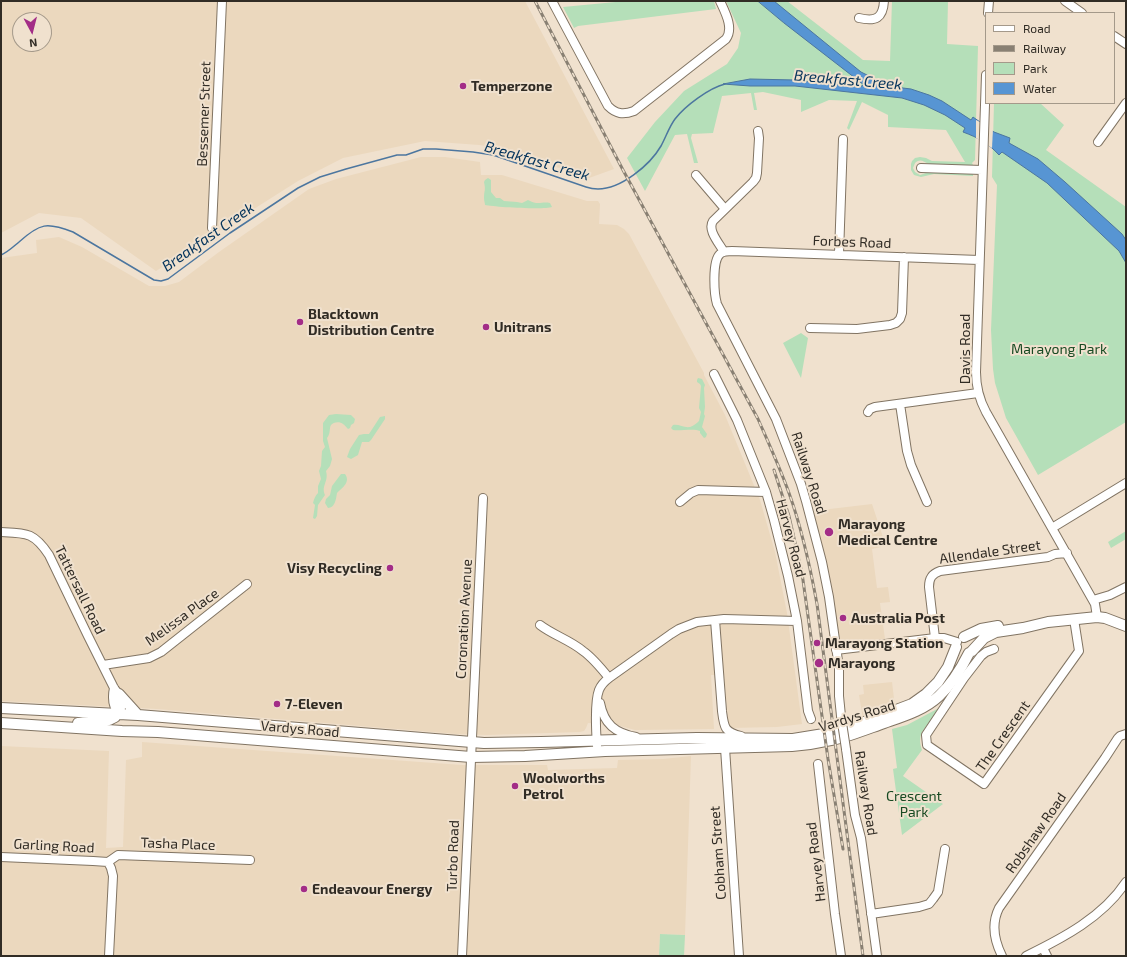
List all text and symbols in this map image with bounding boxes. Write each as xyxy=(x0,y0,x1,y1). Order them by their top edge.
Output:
north arrow xyxy=(12,12,52,52)
legend xyxy=(985,12,1115,104)
text: Road xyxy=(1023,21,1051,35)
text: N xyxy=(29,36,38,50)
text: Railway xyxy=(1023,41,1066,55)
street label: Bessemer Street xyxy=(194,61,214,167)
text: Park xyxy=(1023,61,1048,75)
water label: Breakfast Creek xyxy=(793,66,903,94)
place label: Temperzone xyxy=(471,78,552,94)
marker: Temperzone xyxy=(458,81,468,91)
text: Water xyxy=(1023,81,1057,95)
water label: Breakfast Creek xyxy=(482,137,592,185)
water label: Breakfast Creek xyxy=(158,198,258,276)
street label: Forbes Road xyxy=(812,232,892,252)
place label: Blacktown Distribution Centre xyxy=(308,306,434,338)
street label: Davis Road xyxy=(957,314,973,384)
marker: Blacktown Distribution Centre xyxy=(295,317,305,327)
place label: Unitrans xyxy=(494,319,551,335)
marker: Unitrans xyxy=(481,322,491,332)
park label: Marayong Park xyxy=(1011,341,1107,357)
street label: Railway Road xyxy=(788,430,830,516)
street label: Harvey Road xyxy=(773,497,809,579)
place label: Marayong Medical Centre xyxy=(838,516,938,548)
marker: Marayong Medical Centre xyxy=(823,526,835,538)
street label: Allendale Street xyxy=(938,537,1042,567)
street label: Tattersall Road xyxy=(51,543,109,637)
street label: Coronation Avenue xyxy=(452,559,476,679)
place label: Visy Recycling xyxy=(287,560,382,576)
marker: Visy Recycling xyxy=(385,563,395,573)
street label: Melissa Place xyxy=(142,585,222,649)
place label: Australia Post xyxy=(851,610,945,626)
marker: Australia Post xyxy=(838,613,848,623)
place label: Marayong Station xyxy=(825,635,943,651)
marker: Marayong Station xyxy=(812,638,822,648)
place label: Marayong xyxy=(828,655,895,671)
marker: Marayong xyxy=(813,657,825,669)
place label: 7-Eleven xyxy=(285,696,343,712)
street label: Vardys Road xyxy=(817,696,897,736)
street label: The Crescent xyxy=(972,697,1034,775)
marker: 7-Eleven xyxy=(272,699,282,709)
street label: Vardys Road xyxy=(260,717,340,741)
street label: Railway Road xyxy=(851,749,881,837)
place label: Woolworths Petrol xyxy=(523,770,605,802)
marker: Woolworths Petrol xyxy=(510,781,520,791)
park label: Crescent Park xyxy=(886,788,942,820)
street label: Robshaw Road xyxy=(1002,790,1070,876)
street label: Cobham Street xyxy=(706,806,730,900)
street label: Turbo Road xyxy=(443,820,463,892)
street label: Harvey Road xyxy=(803,821,829,903)
street label: Tasha Place xyxy=(140,834,216,854)
street label: Garling Road xyxy=(13,835,95,857)
place label: Endeavour Energy xyxy=(312,881,432,897)
marker: Endeavour Energy xyxy=(299,884,309,894)

